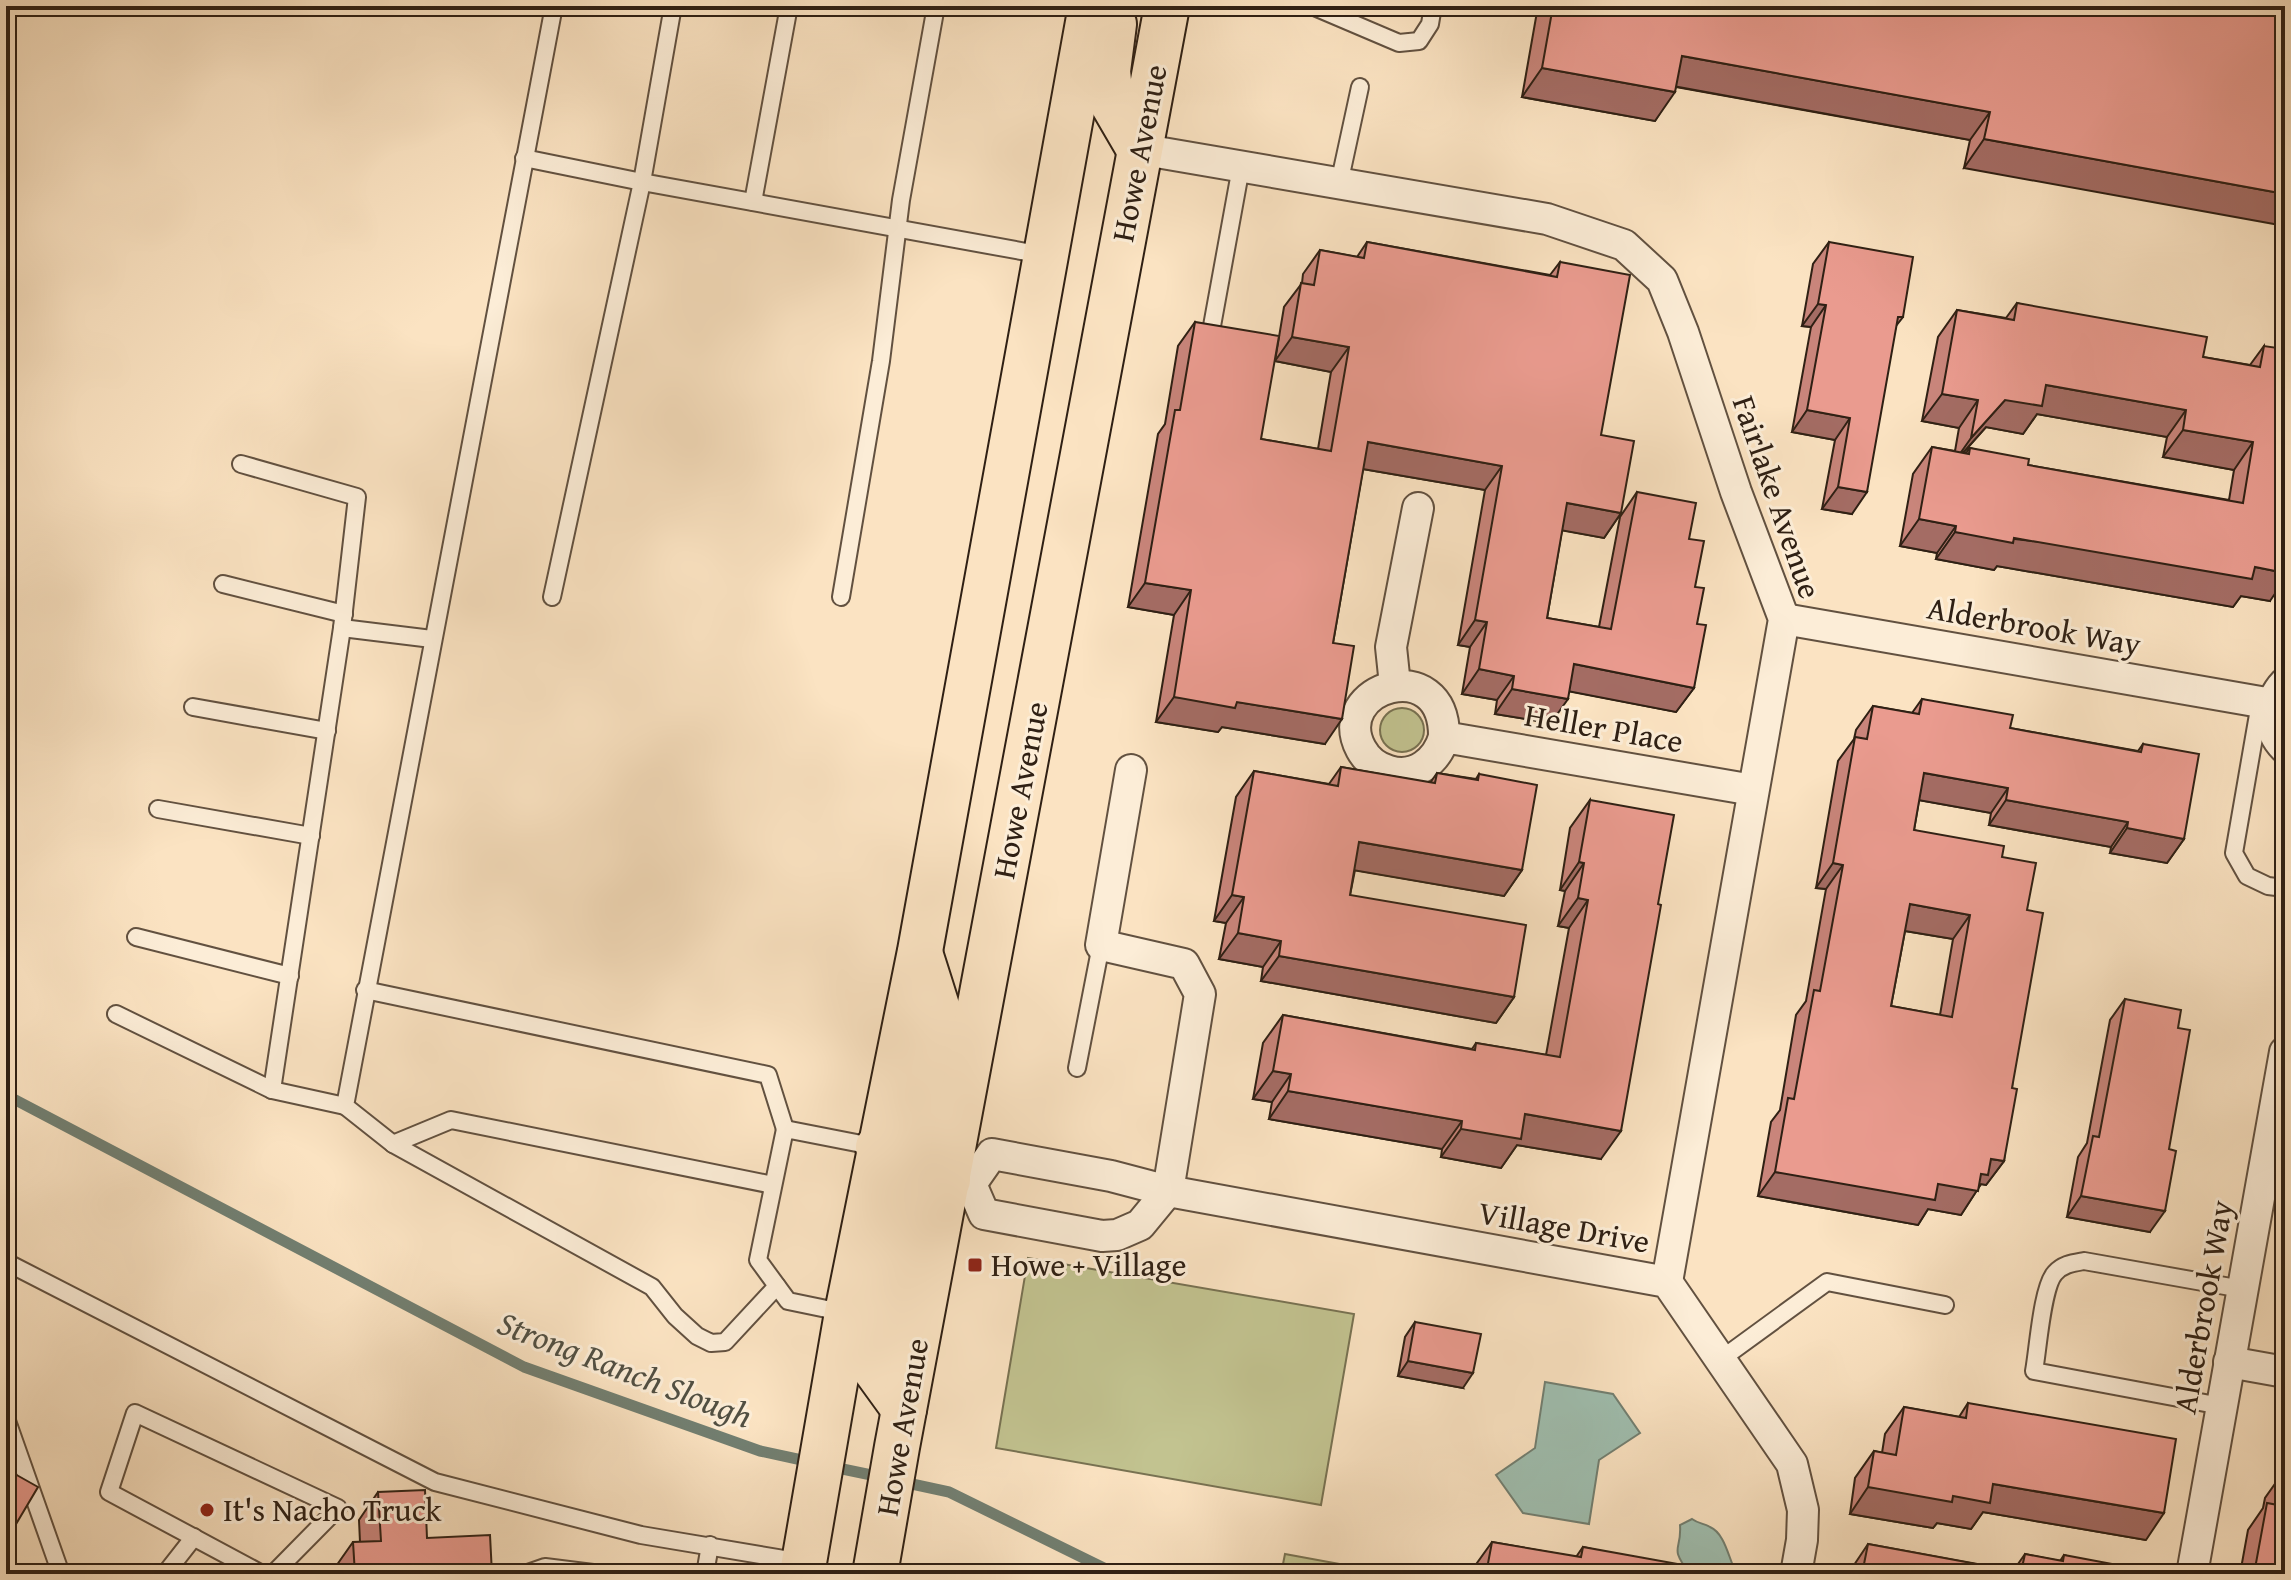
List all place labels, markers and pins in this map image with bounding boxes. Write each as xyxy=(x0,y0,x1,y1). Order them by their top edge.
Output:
place label: Howe + Village xyxy=(991,1241,1186,1288)
marker: Howe + Village xyxy=(966,1256,984,1274)
place label: It's Nacho Truck xyxy=(223,1486,442,1533)
marker: It's Nacho Truck xyxy=(198,1501,216,1519)

